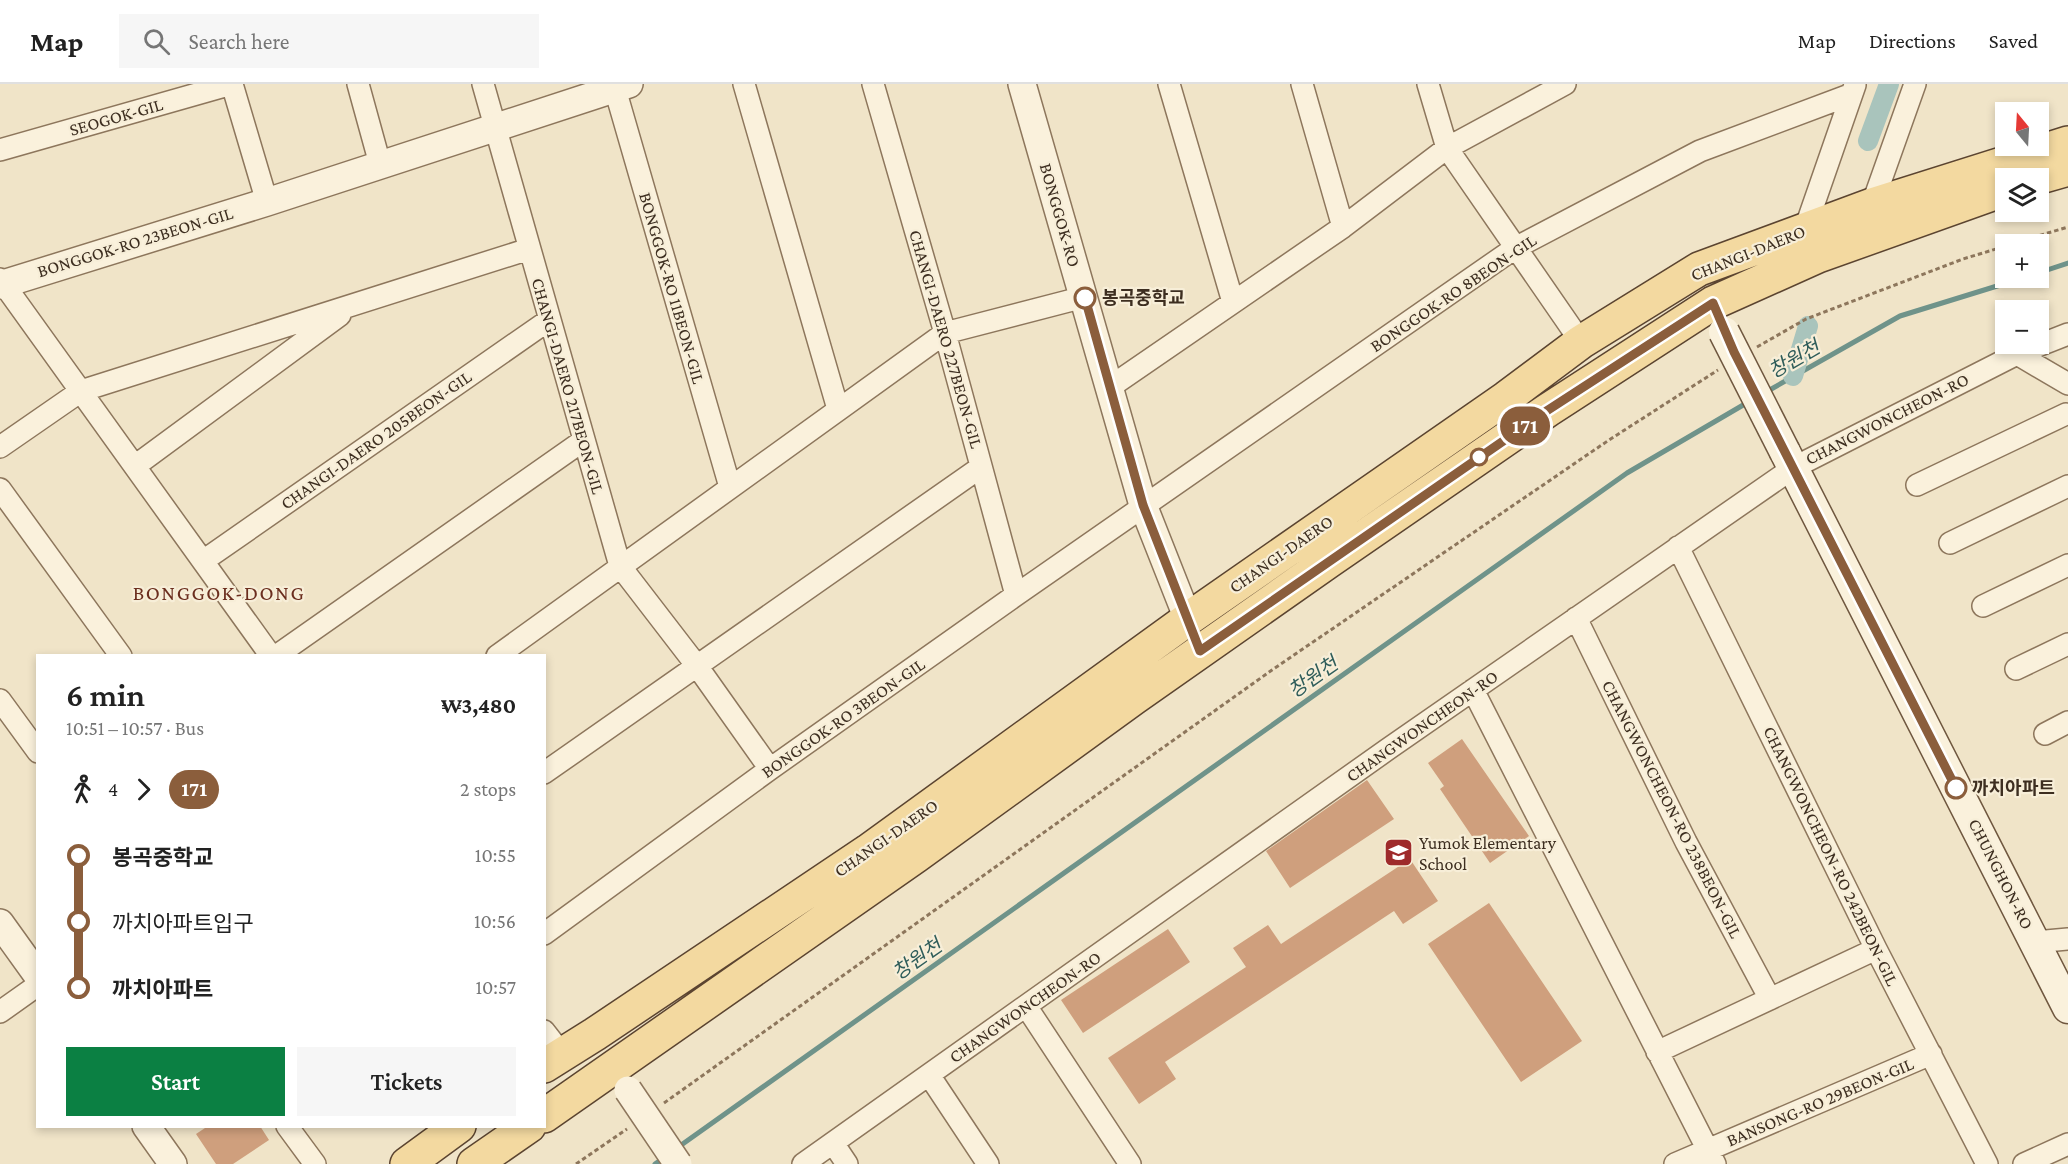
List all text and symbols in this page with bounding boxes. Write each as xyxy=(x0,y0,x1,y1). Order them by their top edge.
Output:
search box xyxy=(119,14,539,68)
icon: search xyxy=(140,25,173,58)
text: Map xyxy=(30,26,83,57)
text: Search here xyxy=(188,29,289,54)
text: Map xyxy=(1798,29,1836,53)
text: Directions xyxy=(1869,29,1956,53)
text: Saved xyxy=(1989,29,2038,53)
street label: SEOGOK-GIL xyxy=(67,94,165,140)
north arrow xyxy=(1995,102,2049,156)
map controls xyxy=(1995,102,2049,354)
street label: BONGGOK-RO xyxy=(1036,161,1084,269)
button: layers xyxy=(1995,168,2049,222)
street label: BONGGOK-RO 11BEON-GIL xyxy=(635,190,709,386)
street label: BONGGOK-RO 23BEON-GIL xyxy=(35,203,235,281)
street label: CHANGI-DAERO xyxy=(1688,221,1808,285)
street label: CHANGI-DAERO 227BEON-GIL xyxy=(905,228,987,450)
street label: BONGGOK-RO 8BEON-GIL xyxy=(1366,230,1540,356)
button: + xyxy=(1995,234,2049,288)
street label: CHANGI-DAERO 217BEON-GIL xyxy=(528,276,608,496)
marker: 봉곡중학교 xyxy=(1074,287,1096,309)
place label: 봉곡중학교 xyxy=(1102,288,1185,308)
button: − xyxy=(1995,300,2049,354)
water label: 창원천 xyxy=(1765,334,1826,382)
street label: CHANGI-DAERO 205BEON-GIL xyxy=(277,366,475,514)
street label: CHANGWONCHEON-RO xyxy=(1802,369,1972,469)
line badge: 171 xyxy=(1490,406,1559,446)
text: 171 xyxy=(1512,414,1538,438)
unlabelled marker xyxy=(1470,448,1488,466)
street label: CHANGI-DAERO xyxy=(1225,511,1337,597)
district label: BONGGOK-DONG xyxy=(133,581,305,605)
water label: 창원천 xyxy=(1284,651,1344,702)
street label: BONGGOK-RO 3BEON-GIL xyxy=(757,654,929,782)
street label: CHANGWONCHEON-RO xyxy=(1342,666,1502,786)
text: 6 min xyxy=(66,676,145,713)
street label: CHANGWONCHEON-RO 238BEON-GIL xyxy=(1598,677,1746,941)
text: ₩3,480 xyxy=(441,693,516,718)
text: 10:51 – 10:57 · Bus xyxy=(66,717,204,739)
street label: CHANGWONCHEON-RO 242BEON-GIL xyxy=(1759,723,1903,989)
icon: walk xyxy=(66,773,99,806)
icon: forward xyxy=(127,773,160,806)
text: 171 xyxy=(181,777,207,801)
marker: 까치아파트 xyxy=(1945,777,1967,799)
text: 4 xyxy=(108,778,118,800)
text: 2 stops xyxy=(460,778,516,800)
place label: 까치아파트 xyxy=(1972,778,2055,798)
street label: CHANGI-DAERO xyxy=(830,795,942,881)
street label: CHUNGHON-RO xyxy=(1965,815,2037,933)
place label: Yumok Elementary School xyxy=(1419,833,1557,874)
school or university icon: Yumok Elementary School xyxy=(1382,837,1414,869)
text: 10:55 xyxy=(475,844,516,866)
text: 봉곡중학교 xyxy=(112,845,213,870)
text: 10:56 xyxy=(474,910,516,932)
text: 까치아파트입구 xyxy=(112,911,254,936)
water label: 창원천 xyxy=(888,933,948,984)
street label: CHANGWONCHEON-RO xyxy=(945,947,1105,1067)
text: 10:57 xyxy=(475,976,516,998)
text: 까치아파트 xyxy=(112,977,213,1002)
button: Start xyxy=(66,1047,285,1116)
button: Tickets xyxy=(297,1047,516,1116)
street label: BANSONG-RO 29BEON-GIL xyxy=(1724,1054,1916,1150)

